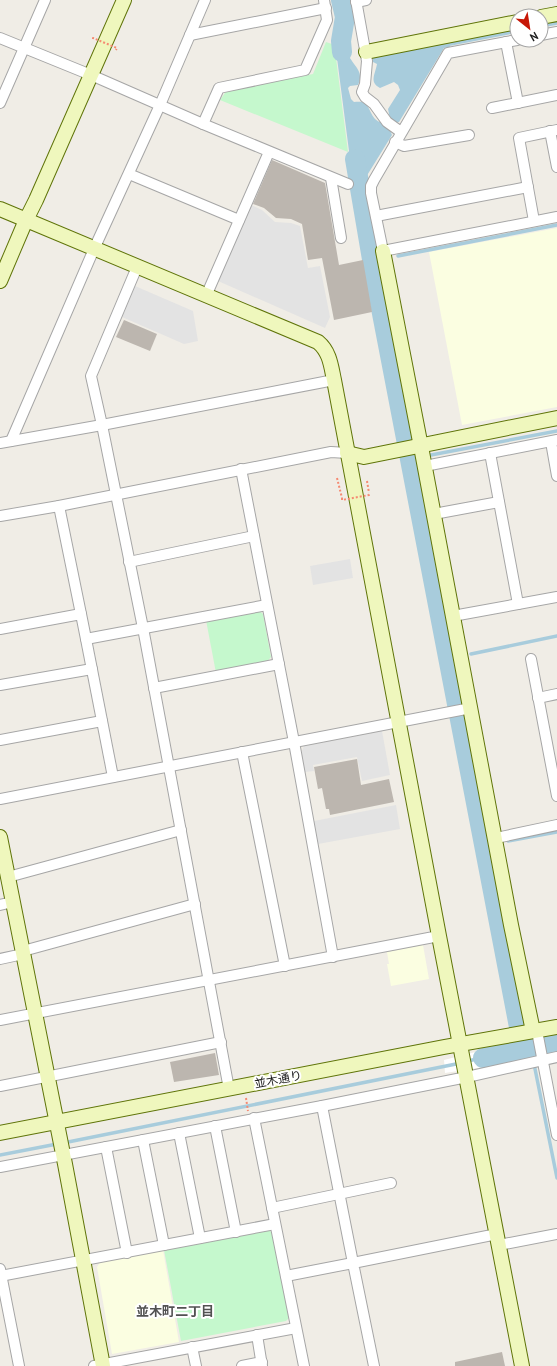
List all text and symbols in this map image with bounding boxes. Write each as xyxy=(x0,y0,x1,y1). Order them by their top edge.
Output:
north arrow xyxy=(509,8,549,48)
text: N xyxy=(527,29,541,45)
street label: 並木通り xyxy=(253,1067,303,1091)
district label: 並木町二丁目 xyxy=(136,1303,214,1320)

